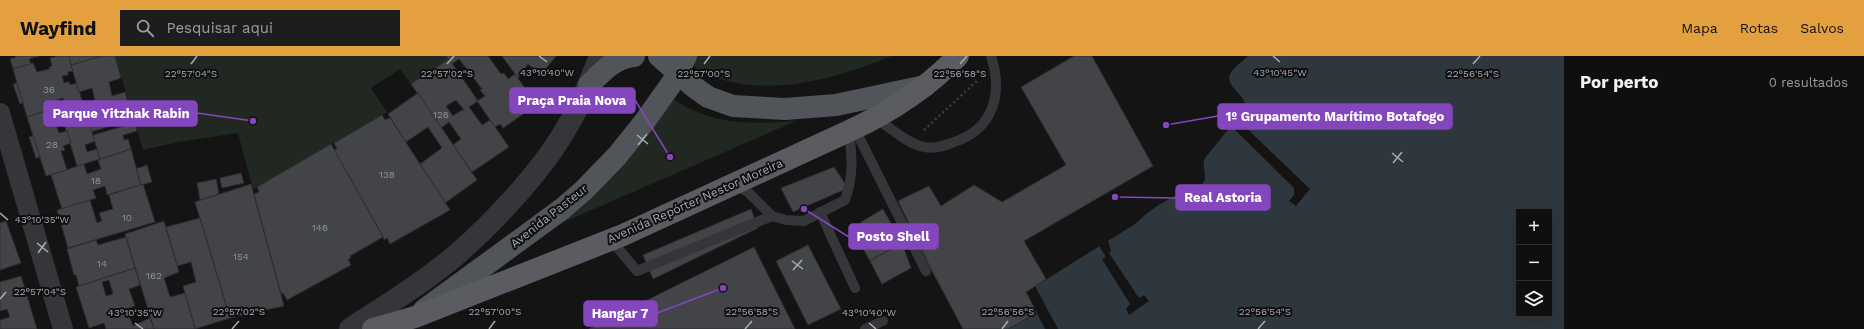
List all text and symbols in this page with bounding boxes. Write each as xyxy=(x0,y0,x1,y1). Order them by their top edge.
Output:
search box xyxy=(120,10,400,46)
text: Wayfind xyxy=(20,17,96,40)
icon: search xyxy=(134,17,156,39)
text: Pesquisar aqui xyxy=(166,19,273,37)
text: Mapa xyxy=(1681,20,1718,36)
text: Rotas xyxy=(1740,20,1778,36)
text: Salvos xyxy=(1800,20,1844,36)
text: 43°10'40"W xyxy=(520,67,574,78)
text: 43°10'45"W xyxy=(1253,67,1307,78)
text: 22°57'04"S xyxy=(165,68,217,79)
text: 22°57'02"S xyxy=(421,68,473,79)
text: 22°57'00"S xyxy=(678,68,730,79)
text: 22°56'58"S xyxy=(934,68,986,79)
text: 22°56'54"S xyxy=(1447,68,1499,79)
text: Por perto xyxy=(1580,72,1658,92)
text: 0 resultados xyxy=(1769,75,1848,90)
house number: 36 xyxy=(43,84,55,95)
callout: Praça Praia Nova xyxy=(510,88,635,113)
text: Praça Praia Nova xyxy=(518,93,627,108)
callout: Parque Yitzhak Rabin xyxy=(44,101,197,126)
callout: 1º Grupamento Marítimo Botafogo xyxy=(1218,104,1452,129)
text: Parque Yitzhak Rabin xyxy=(52,106,190,121)
house number: 126 xyxy=(433,109,449,120)
text: 1º Grupamento Marítimo Botafogo xyxy=(1226,109,1444,124)
house number: 28 xyxy=(46,139,58,150)
street label: Avenida Repórter Nestor Moreira xyxy=(605,156,785,246)
house number: 138 xyxy=(379,169,395,180)
house number: 18 xyxy=(91,175,101,186)
street label: Avenida Pasteur xyxy=(508,181,590,250)
callout: Real Astoria xyxy=(1176,185,1270,210)
text: Real Astoria xyxy=(1184,190,1262,205)
map controls xyxy=(1516,209,1552,317)
button: + xyxy=(1516,209,1552,245)
house number: 10 xyxy=(122,212,132,223)
text: 43°10'35"W xyxy=(15,214,70,225)
house number: 146 xyxy=(312,222,328,233)
callout: Posto Shell xyxy=(849,224,938,249)
text: Posto Shell xyxy=(857,229,930,244)
button: − xyxy=(1516,245,1552,281)
house number: 154 xyxy=(233,251,249,262)
house number: 14 xyxy=(97,258,107,269)
house number: 162 xyxy=(146,270,162,281)
button: layers xyxy=(1516,281,1552,317)
text: 22°57'04"S xyxy=(14,286,66,297)
callout: Hangar 7 xyxy=(584,301,657,326)
text: 22°57'02"S xyxy=(213,306,265,317)
text: 22°57'00"S xyxy=(469,306,521,317)
text: Hangar 7 xyxy=(592,306,648,321)
text: 22°56'58"S xyxy=(726,306,778,317)
text: 22°56'56"S xyxy=(982,306,1034,317)
text: 22°56'54"S xyxy=(1239,306,1291,317)
text: 43°10'35"W xyxy=(108,307,163,318)
text: 43°10'40"W xyxy=(842,307,896,318)

